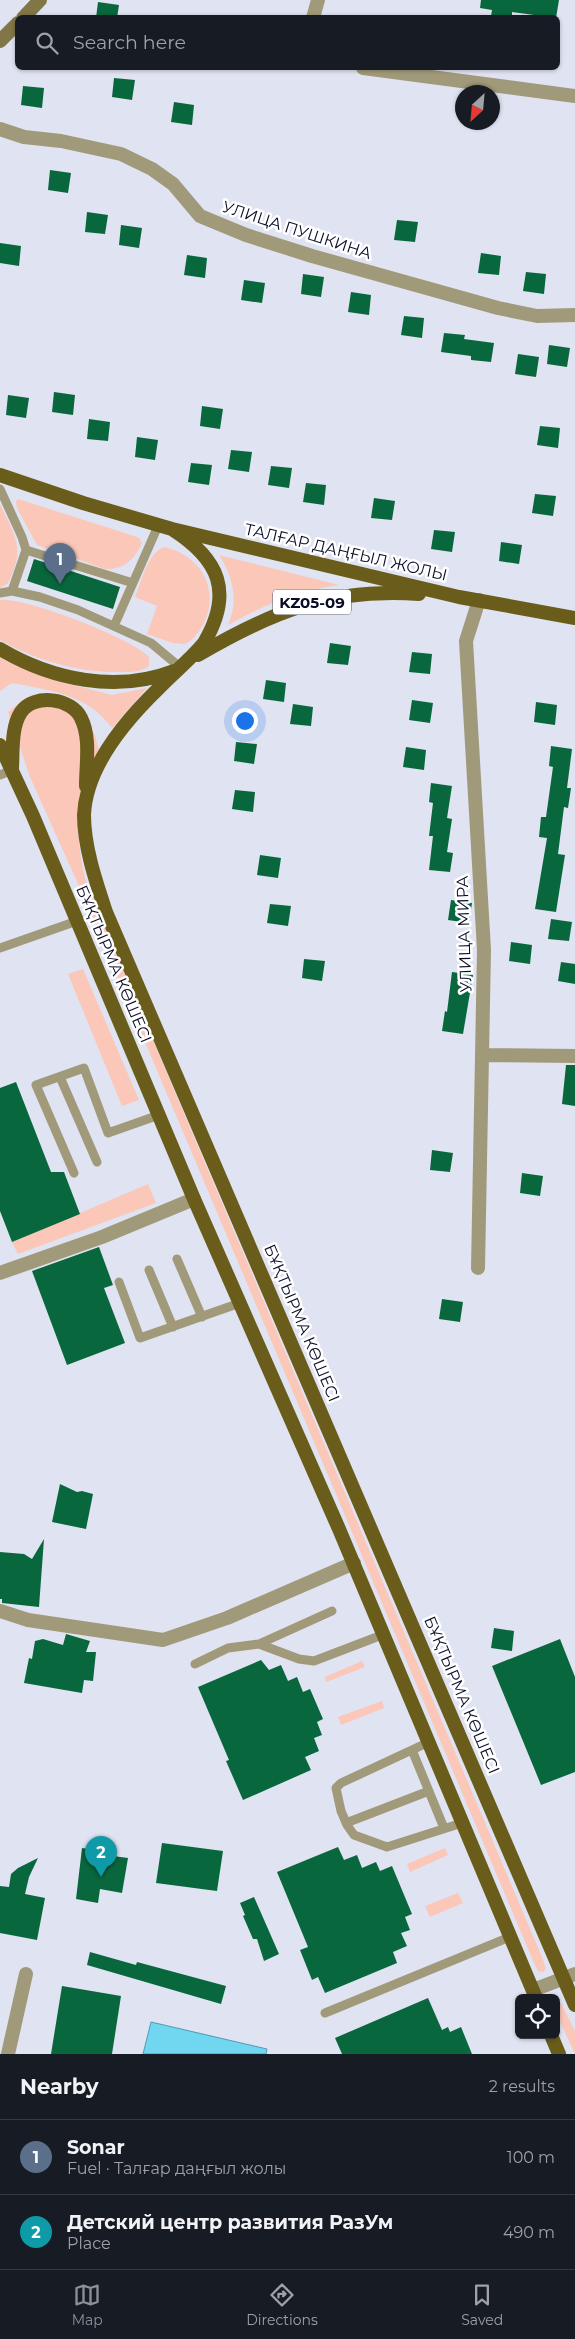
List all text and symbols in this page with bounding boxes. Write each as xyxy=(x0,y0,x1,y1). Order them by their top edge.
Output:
search box xyxy=(15,15,560,70)
icon: search xyxy=(33,29,61,57)
text: Search here xyxy=(73,31,186,54)
north arrow xyxy=(455,85,500,130)
street label: УЛИЦА ПУШКИНА xyxy=(220,197,374,263)
street label: ТАЛҒАР ДАҢҒЫЛ ЖОЛЫ xyxy=(243,519,449,585)
pin: 1 xyxy=(44,543,76,584)
road number: KZ05-09 xyxy=(273,590,351,614)
your location xyxy=(232,708,258,734)
street label: УЛИЦА МИРА xyxy=(452,875,476,993)
street label: БҰҚТЫРМА КӨШЕСІ xyxy=(72,882,156,1046)
street label: БҰҚТЫРМА КӨШЕСІ xyxy=(260,1241,344,1405)
street label: БҰҚТЫРМА КӨШЕСІ xyxy=(420,1613,504,1777)
pin: 2 xyxy=(85,1836,117,1877)
map controls xyxy=(515,1994,560,2039)
button: locate xyxy=(515,1994,560,2039)
text: Nearby xyxy=(20,2074,99,2099)
text: 2 results xyxy=(489,2077,555,2096)
text: Sonar xyxy=(67,2136,125,2159)
text: 1 xyxy=(33,2148,39,2167)
text: 100 m xyxy=(507,2148,555,2167)
text: Fuel · Талғар даңғыл жолы xyxy=(67,2159,286,2178)
text: Детский центр развития РазУм xyxy=(67,2211,393,2234)
text: 2 xyxy=(31,2223,41,2242)
text: 490 m xyxy=(503,2223,555,2242)
text: Place xyxy=(67,2234,111,2253)
tab: Map xyxy=(72,2281,103,2329)
tab: Directions xyxy=(246,2281,318,2329)
tab: Saved xyxy=(461,2281,503,2329)

